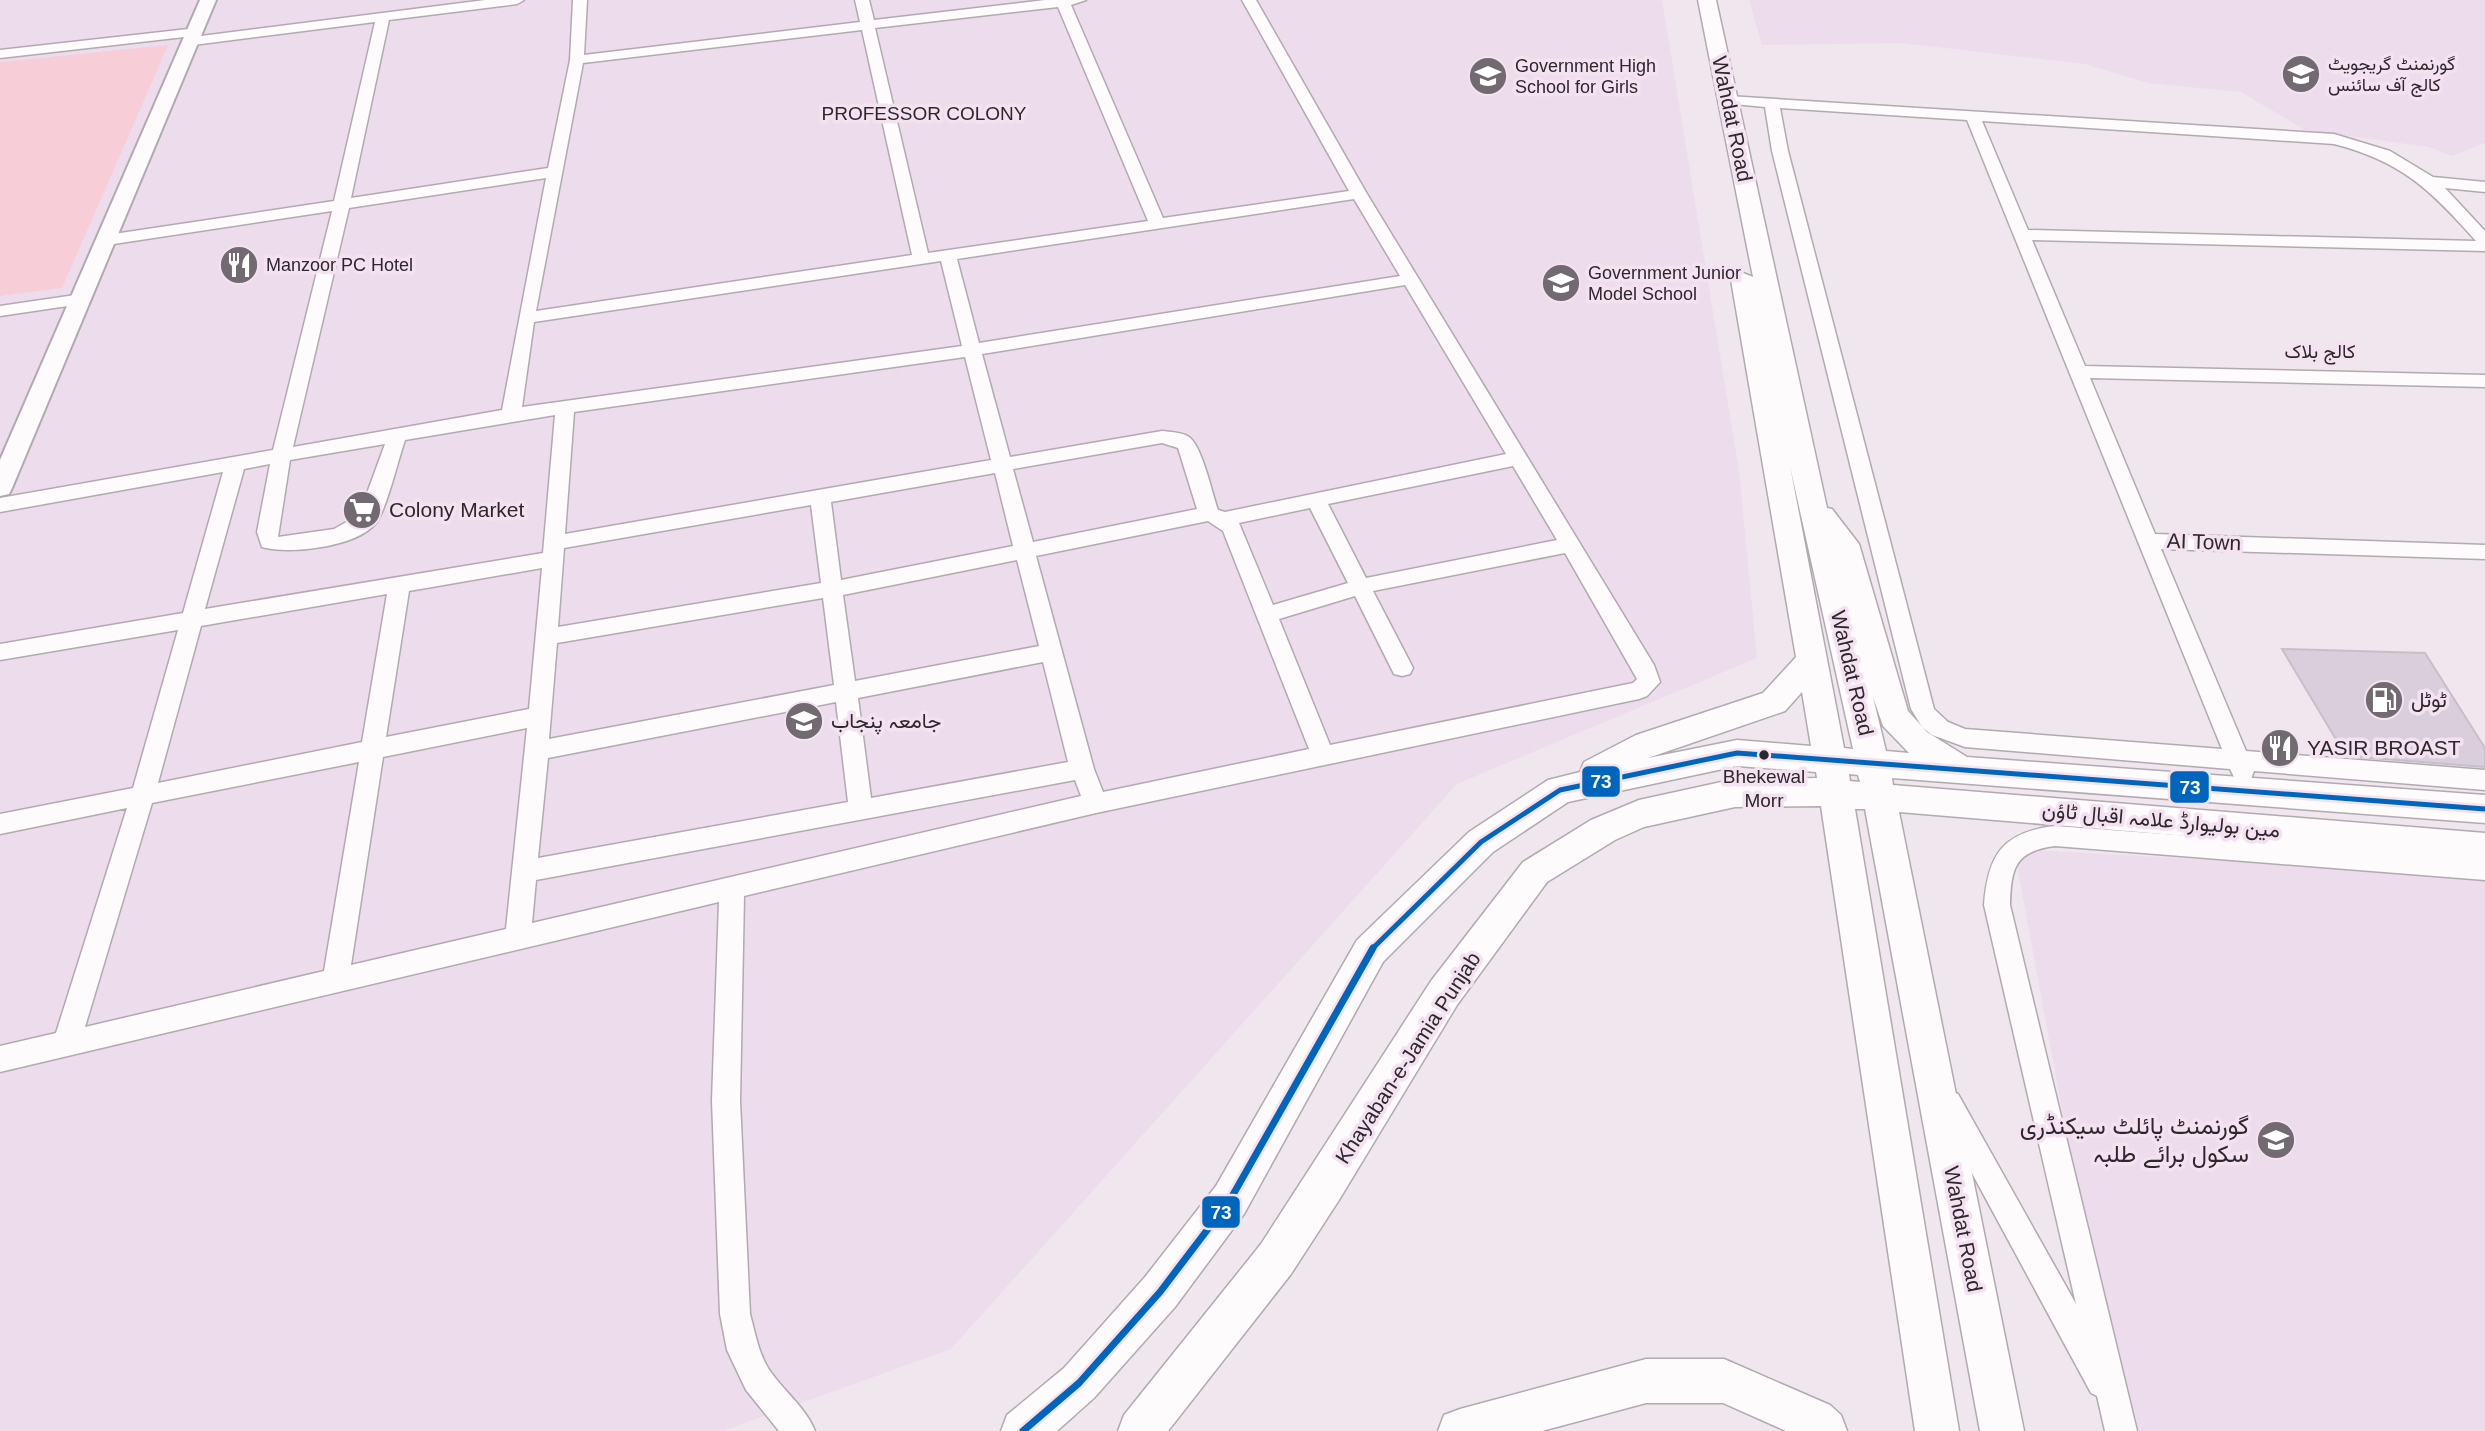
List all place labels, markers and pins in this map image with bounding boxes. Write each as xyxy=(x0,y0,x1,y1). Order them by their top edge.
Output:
school or university icon: گورنمنٹ گریجویٹ کالج آف سائنس xyxy=(2280,53,2322,95)
place label: گورنمنٹ گریجویٹ کالج آف سائنس xyxy=(2328,54,2455,97)
school or university icon: Government High School for Girls xyxy=(1467,55,1509,97)
place label: Government High School for Girls xyxy=(1515,56,1656,97)
restaurant icon: Manzoor PC Hotel xyxy=(218,244,260,286)
place label: Manzoor PC Hotel xyxy=(266,255,413,275)
school or university icon: Government Junior Model School xyxy=(1540,262,1582,304)
place label: Government Junior Model School xyxy=(1588,263,1741,304)
supermarket icon: Colony Market xyxy=(341,489,383,531)
place label: Colony Market xyxy=(389,498,525,521)
fuel station icon: ٹوٹل xyxy=(2363,679,2405,721)
place label: ٹوٹل xyxy=(2411,688,2447,713)
school or university icon: جامعہ پنجاب xyxy=(783,700,825,742)
place label: جامعہ پنجاب xyxy=(831,709,941,735)
restaurant icon: YASIR BROAST xyxy=(2259,727,2301,769)
place label: YASIR BROAST xyxy=(2307,736,2461,759)
marker: Bhekewal Morr xyxy=(1757,748,1771,762)
place label: Bhekewal Morr xyxy=(1723,766,1805,811)
place label: گورنمنٹ پائلٹ سیکنڈری سکول برائے طلبہ xyxy=(2020,1112,2249,1169)
school or university icon: گورنمنٹ پائلٹ سیکنڈری سکول برائے طلبہ xyxy=(2255,1119,2297,1161)

